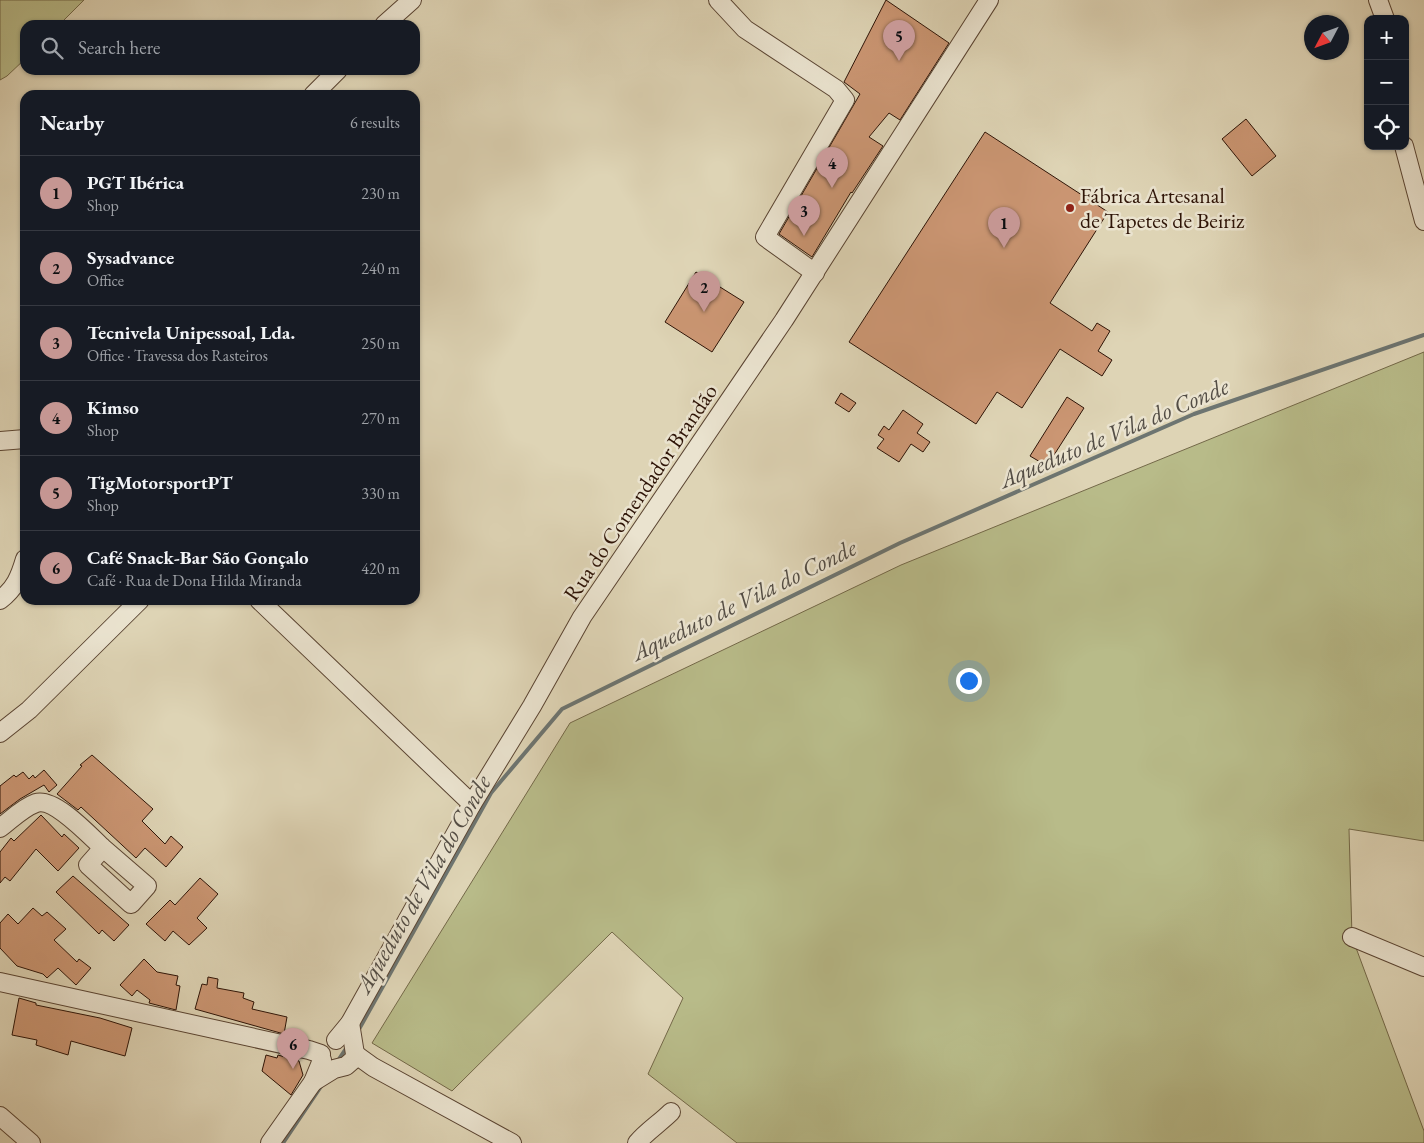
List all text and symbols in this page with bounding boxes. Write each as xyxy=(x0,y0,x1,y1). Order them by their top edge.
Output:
north arrow xyxy=(1304,15,1349,60)
map controls xyxy=(1364,15,1409,150)
button: + xyxy=(1364,15,1409,60)
search box xyxy=(20,20,420,75)
pin: 5 xyxy=(883,20,915,61)
icon: search xyxy=(38,34,66,62)
text: Search here xyxy=(78,35,160,60)
button: − xyxy=(1364,60,1409,105)
button: locate xyxy=(1364,105,1409,150)
text: Nearby xyxy=(40,109,104,136)
text: 6 results xyxy=(350,112,400,133)
pin: 4 xyxy=(816,147,848,188)
text: PGT Ibérica xyxy=(87,170,184,195)
place label: Fábrica Artesanal de Tapetes de Beiriz xyxy=(1080,181,1245,235)
text: 1 xyxy=(52,183,60,204)
text: 230 m xyxy=(361,183,400,204)
text: Shop xyxy=(87,195,119,216)
pin: 3 xyxy=(788,195,820,236)
marker: Fábrica Artesanal de Tapetes de Beiriz xyxy=(1064,202,1076,214)
pin: 1 xyxy=(988,207,1020,248)
text: Sysadvance xyxy=(87,245,174,270)
text: 2 xyxy=(52,258,60,279)
text: 240 m xyxy=(361,258,400,279)
text: Office xyxy=(87,270,124,291)
pin: 2 xyxy=(688,271,720,312)
text: Tecnivela Unipessoal, Lda. xyxy=(87,320,295,345)
text: 3 xyxy=(52,333,60,354)
text: 250 m xyxy=(361,333,400,354)
text: Office · Travessa dos Rasteiros xyxy=(87,345,268,366)
water label: Aqueduto de Vila do Conde xyxy=(992,370,1234,497)
street label: Rua do Comendador Brandão xyxy=(557,378,724,606)
text: Kimso xyxy=(87,395,139,420)
text: 4 xyxy=(52,408,60,429)
text: 270 m xyxy=(361,408,400,429)
text: Shop xyxy=(87,420,119,441)
text: TigMotorsportPT xyxy=(87,470,233,495)
text: 5 xyxy=(52,483,60,504)
text: 330 m xyxy=(361,483,400,504)
text: Shop xyxy=(87,495,119,516)
water label: Aqueduto de Vila do Conde xyxy=(624,531,863,669)
text: Café Snack-Bar São Gonçalo xyxy=(87,545,309,570)
text: 6 xyxy=(52,558,60,579)
text: 420 m xyxy=(361,558,400,579)
text: Café · Rua de Dona Hilda Miranda xyxy=(87,570,302,591)
your location xyxy=(956,668,982,694)
water label: Aqueduto de Vila do Conde xyxy=(346,769,499,1001)
pin: 6 xyxy=(277,1028,309,1069)

